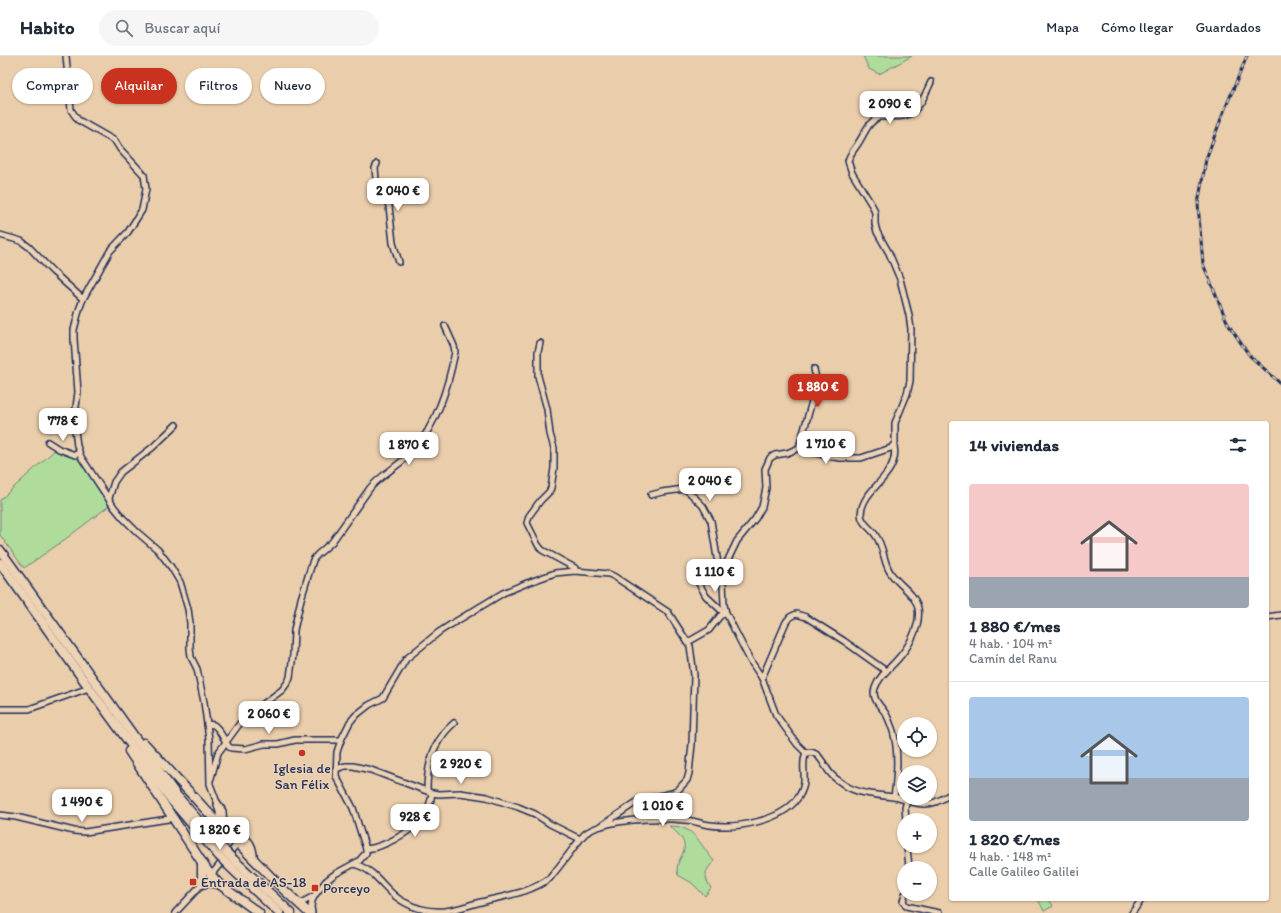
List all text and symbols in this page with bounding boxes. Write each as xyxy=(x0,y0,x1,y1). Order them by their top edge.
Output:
search box xyxy=(99,10,379,46)
text: Habito xyxy=(20,16,75,39)
icon: search xyxy=(113,17,135,39)
text: Buscar aquí xyxy=(145,19,220,37)
text: Mapa xyxy=(1046,19,1079,36)
text: Cómo llegar xyxy=(1101,19,1173,36)
text: Guardados xyxy=(1195,19,1261,36)
chip: Comprar xyxy=(12,68,93,104)
chip: Alquilar xyxy=(101,68,177,104)
chip: Filtros xyxy=(185,68,252,104)
chip: Nuevo xyxy=(260,68,325,104)
pin: 2 090 € xyxy=(853,91,927,125)
text: 2 090 € xyxy=(869,96,911,111)
pin: 2 040 € xyxy=(361,178,435,212)
text: 2 040 € xyxy=(376,183,420,198)
pin: 1 880 € xyxy=(781,374,855,408)
text: 1 880 € xyxy=(797,379,839,394)
pin: 778 € xyxy=(35,408,91,442)
text: 778 € xyxy=(48,413,78,428)
pin: 1 710 € xyxy=(789,431,863,465)
pin: 1 870 € xyxy=(372,432,446,466)
icon: filters xyxy=(1227,434,1249,456)
text: 14 viviendas xyxy=(969,435,1059,455)
text: 1 710 € xyxy=(806,436,846,451)
text: 1 870 € xyxy=(389,437,429,452)
pin: 2 040 € xyxy=(673,468,747,502)
text: 2 040 € xyxy=(688,473,732,488)
icon: home xyxy=(1073,510,1145,582)
pin: 1 110 € xyxy=(678,559,752,593)
text: 1 110 € xyxy=(695,564,735,579)
text: 1 880 €/mes xyxy=(969,616,1060,636)
text: 4 hab. · 104 m² xyxy=(969,636,1052,651)
text: Camín del Ranu xyxy=(969,651,1057,666)
pin: 2 060 € xyxy=(232,701,306,735)
text: 2 060 € xyxy=(247,706,291,721)
map controls xyxy=(897,717,937,901)
button: locate xyxy=(897,717,937,757)
icon: home xyxy=(1073,723,1145,795)
marker: Iglesia de San Félix xyxy=(297,748,307,758)
pin: 2 920 € xyxy=(424,751,498,785)
text: 2 920 € xyxy=(440,756,482,771)
place label: Iglesia de San Félix xyxy=(273,760,331,793)
button: layers xyxy=(897,765,937,805)
pin: 1 490 € xyxy=(45,789,119,823)
pin: 1 010 € xyxy=(626,793,700,827)
text: 1 490 € xyxy=(61,794,103,809)
text: 1 010 € xyxy=(642,798,684,813)
pin: 928 € xyxy=(387,804,443,838)
text: 928 € xyxy=(399,809,431,824)
button: + xyxy=(897,813,937,853)
pin: 1 820 € xyxy=(183,817,257,851)
text: 1 820 € xyxy=(199,822,241,837)
text: 1 820 €/mes xyxy=(969,829,1060,849)
text: 4 hab. · 148 m² xyxy=(969,849,1051,864)
button: − xyxy=(897,861,937,901)
text: Calle Galileo Galilei xyxy=(969,864,1079,879)
place label: Entrada de AS-18 xyxy=(201,874,307,891)
marker: Entrada de AS-18 xyxy=(188,877,198,887)
place label: Porceyo xyxy=(323,880,370,897)
marker: Porceyo xyxy=(310,883,320,893)

